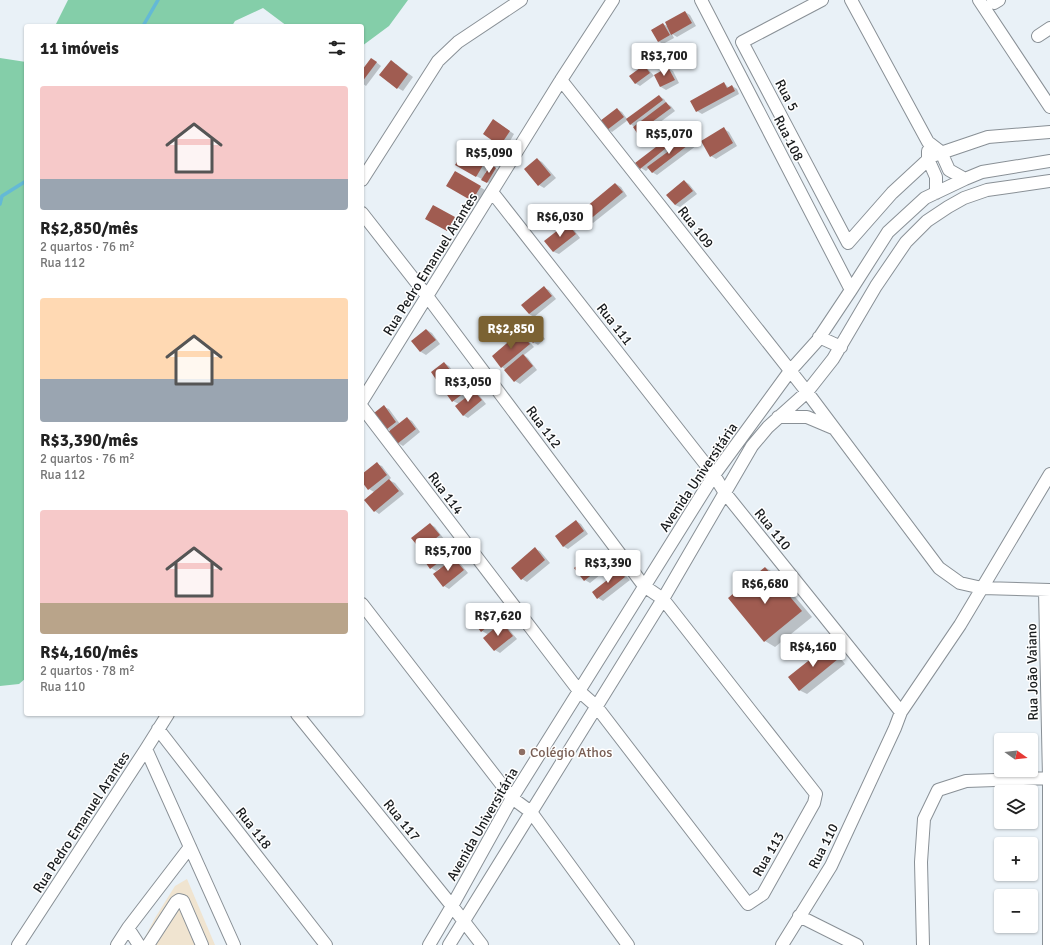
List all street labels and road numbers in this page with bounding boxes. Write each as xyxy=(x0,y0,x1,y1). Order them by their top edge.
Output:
street label: Rua 5 xyxy=(771,76,802,114)
street label: Rua 108 xyxy=(770,113,807,164)
street label: Rua Pedro Emanuel Arantes xyxy=(379,190,481,339)
street label: Rua 109 xyxy=(674,203,717,252)
street label: Rua 111 xyxy=(593,300,636,349)
street label: Rua 112 xyxy=(522,403,565,452)
street label: Avenida Universitária xyxy=(656,420,741,535)
street label: Rua 114 xyxy=(424,469,467,518)
street label: Rua 110 xyxy=(751,505,795,554)
street label: Rua João Vaiano xyxy=(1023,623,1042,721)
street label: Rua Pedro Emanuel Arantes xyxy=(29,748,133,896)
street label: Avenida Universitária xyxy=(443,765,522,884)
street label: Rua 117 xyxy=(380,796,424,845)
street label: Rua 118 xyxy=(232,804,275,853)
street label: Rua 110 xyxy=(805,821,842,872)
street label: Rua 113 xyxy=(749,829,788,880)

